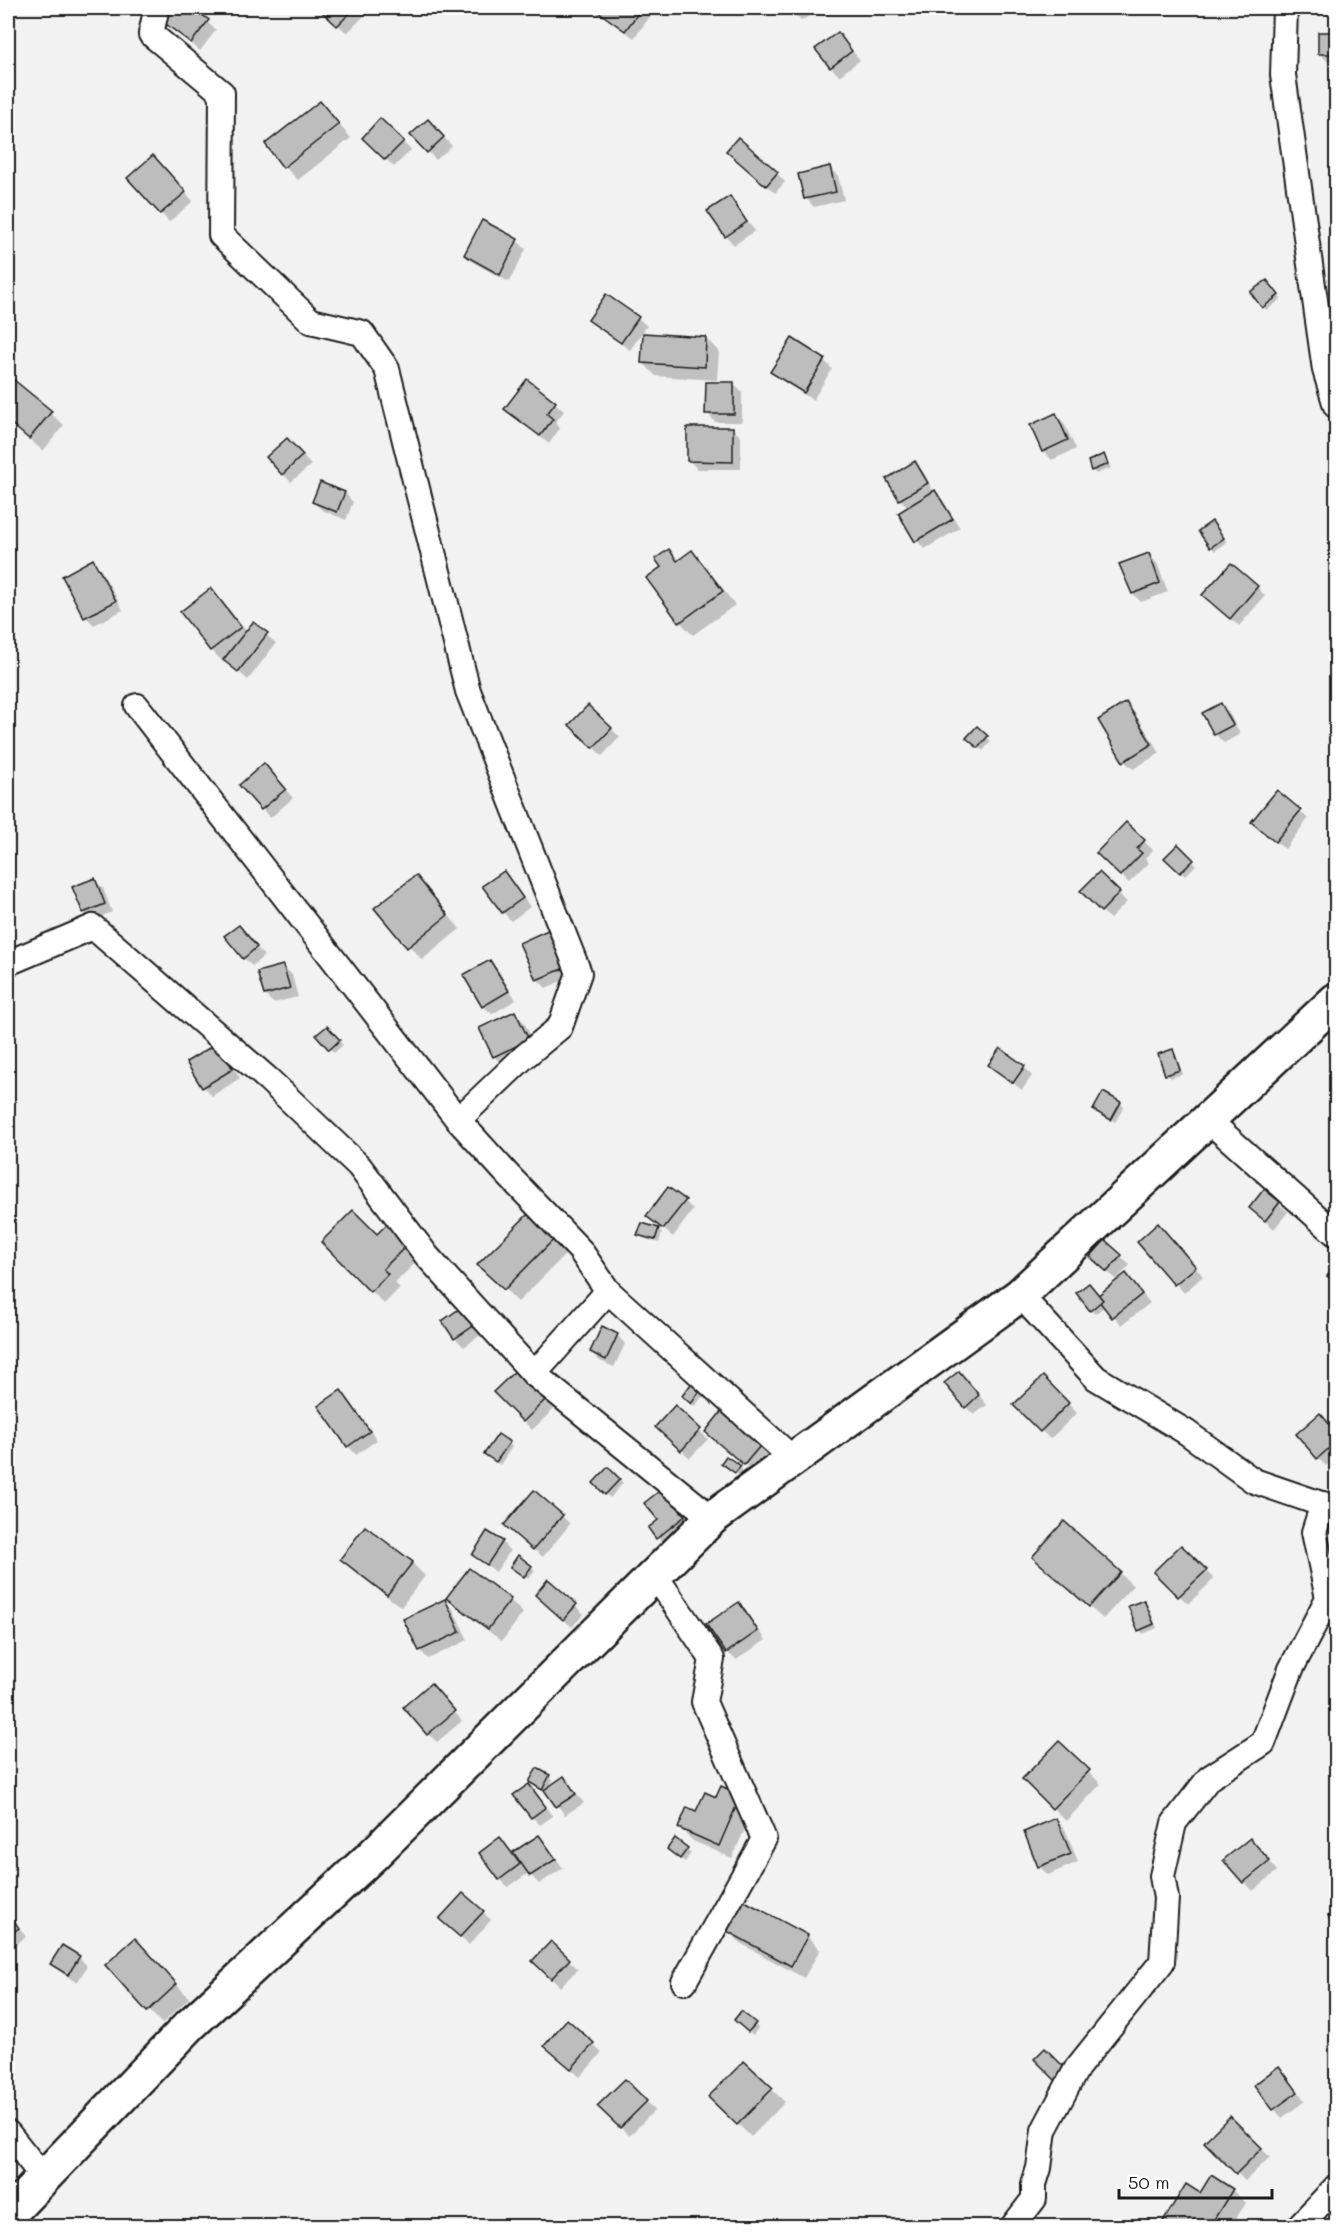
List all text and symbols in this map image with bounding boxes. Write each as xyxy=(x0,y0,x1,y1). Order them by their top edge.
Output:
scale bar xyxy=(1119,2162,1272,2200)
text: 50 m xyxy=(1128,2170,1170,2194)

